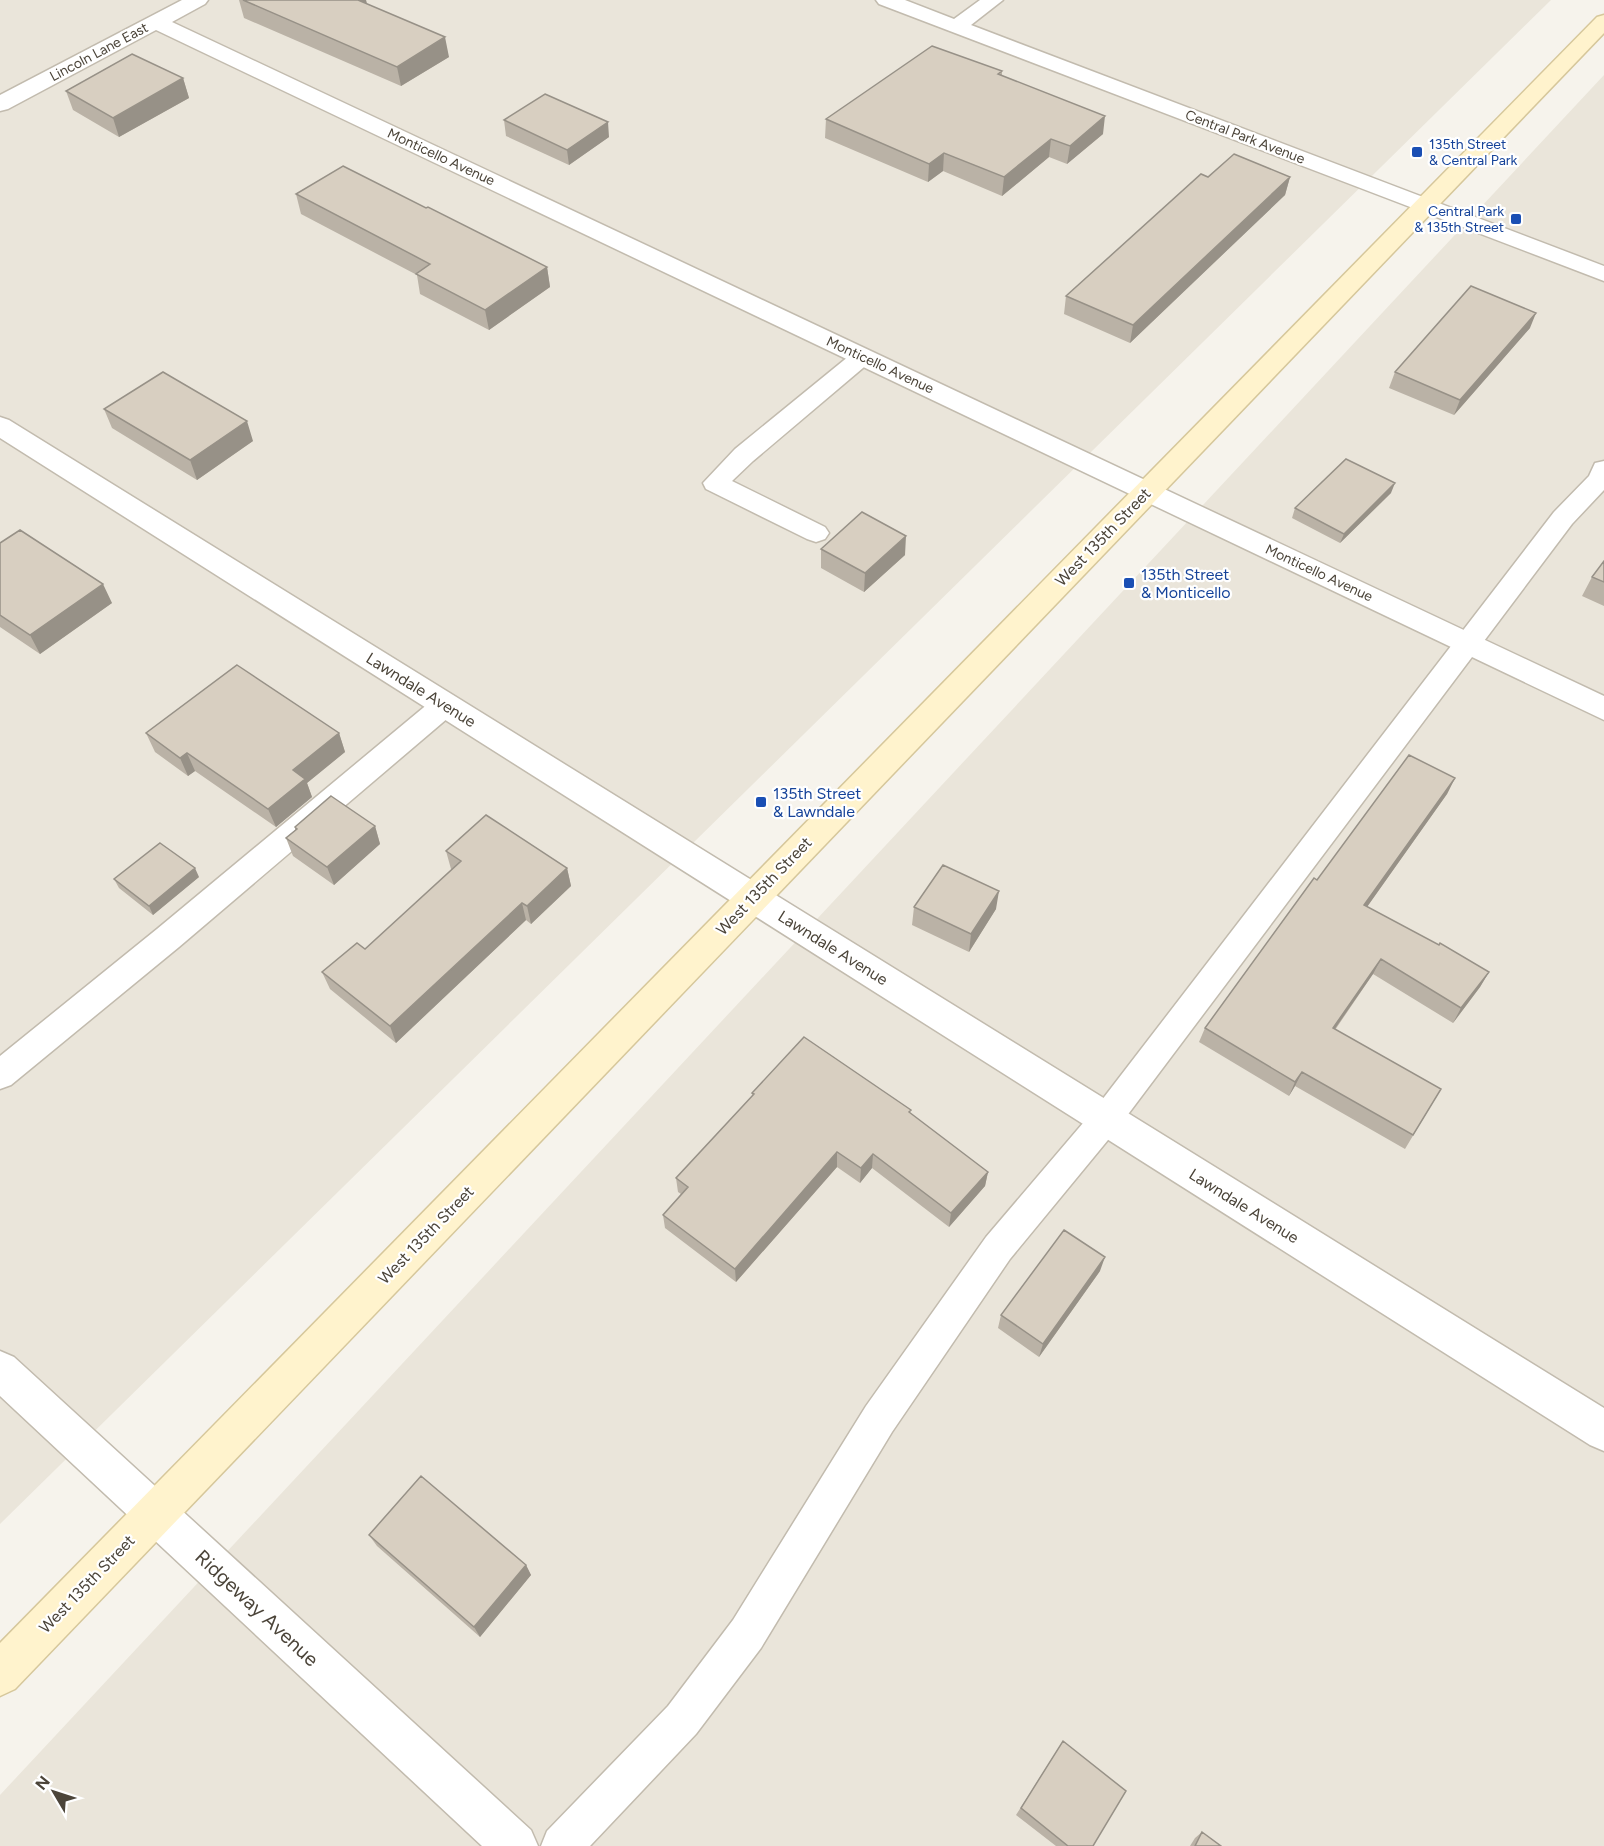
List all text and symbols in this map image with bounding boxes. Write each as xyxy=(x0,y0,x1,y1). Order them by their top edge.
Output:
street label: Lincoln Lane East xyxy=(47,19,151,85)
street label: Central Park Avenue xyxy=(1183,106,1308,168)
street label: Monticello Avenue xyxy=(385,125,498,189)
place label: 135th Street & Central Park xyxy=(1429,136,1518,169)
marker: 135th Street & Central Park xyxy=(1410,145,1424,159)
place label: Central Park & 135th Street xyxy=(1414,203,1504,236)
marker: Central Park & 135th Street xyxy=(1509,212,1523,226)
street label: Monticello Avenue xyxy=(824,333,937,397)
street label: West 135th Street xyxy=(1051,484,1155,590)
street label: Monticello Avenue xyxy=(1263,541,1376,605)
place label: 135th Street & Monticello xyxy=(1141,565,1230,602)
marker: 135th Street & Monticello xyxy=(1122,576,1136,590)
street label: Lawndale Avenue xyxy=(363,649,480,731)
place label: 135th Street & Lawndale xyxy=(773,784,861,821)
marker: 135th Street & Lawndale xyxy=(754,795,768,809)
street label: West 135th Street xyxy=(712,833,816,939)
street label: Lawndale Avenue xyxy=(775,907,892,989)
street label: Lawndale Avenue xyxy=(1186,1165,1303,1247)
street label: West 135th Street xyxy=(374,1182,478,1288)
street label: West 135th Street xyxy=(35,1531,139,1637)
street label: Ridgeway Avenue xyxy=(190,1545,324,1671)
north arrow xyxy=(24,1762,84,1822)
text: N xyxy=(31,1772,54,1794)

